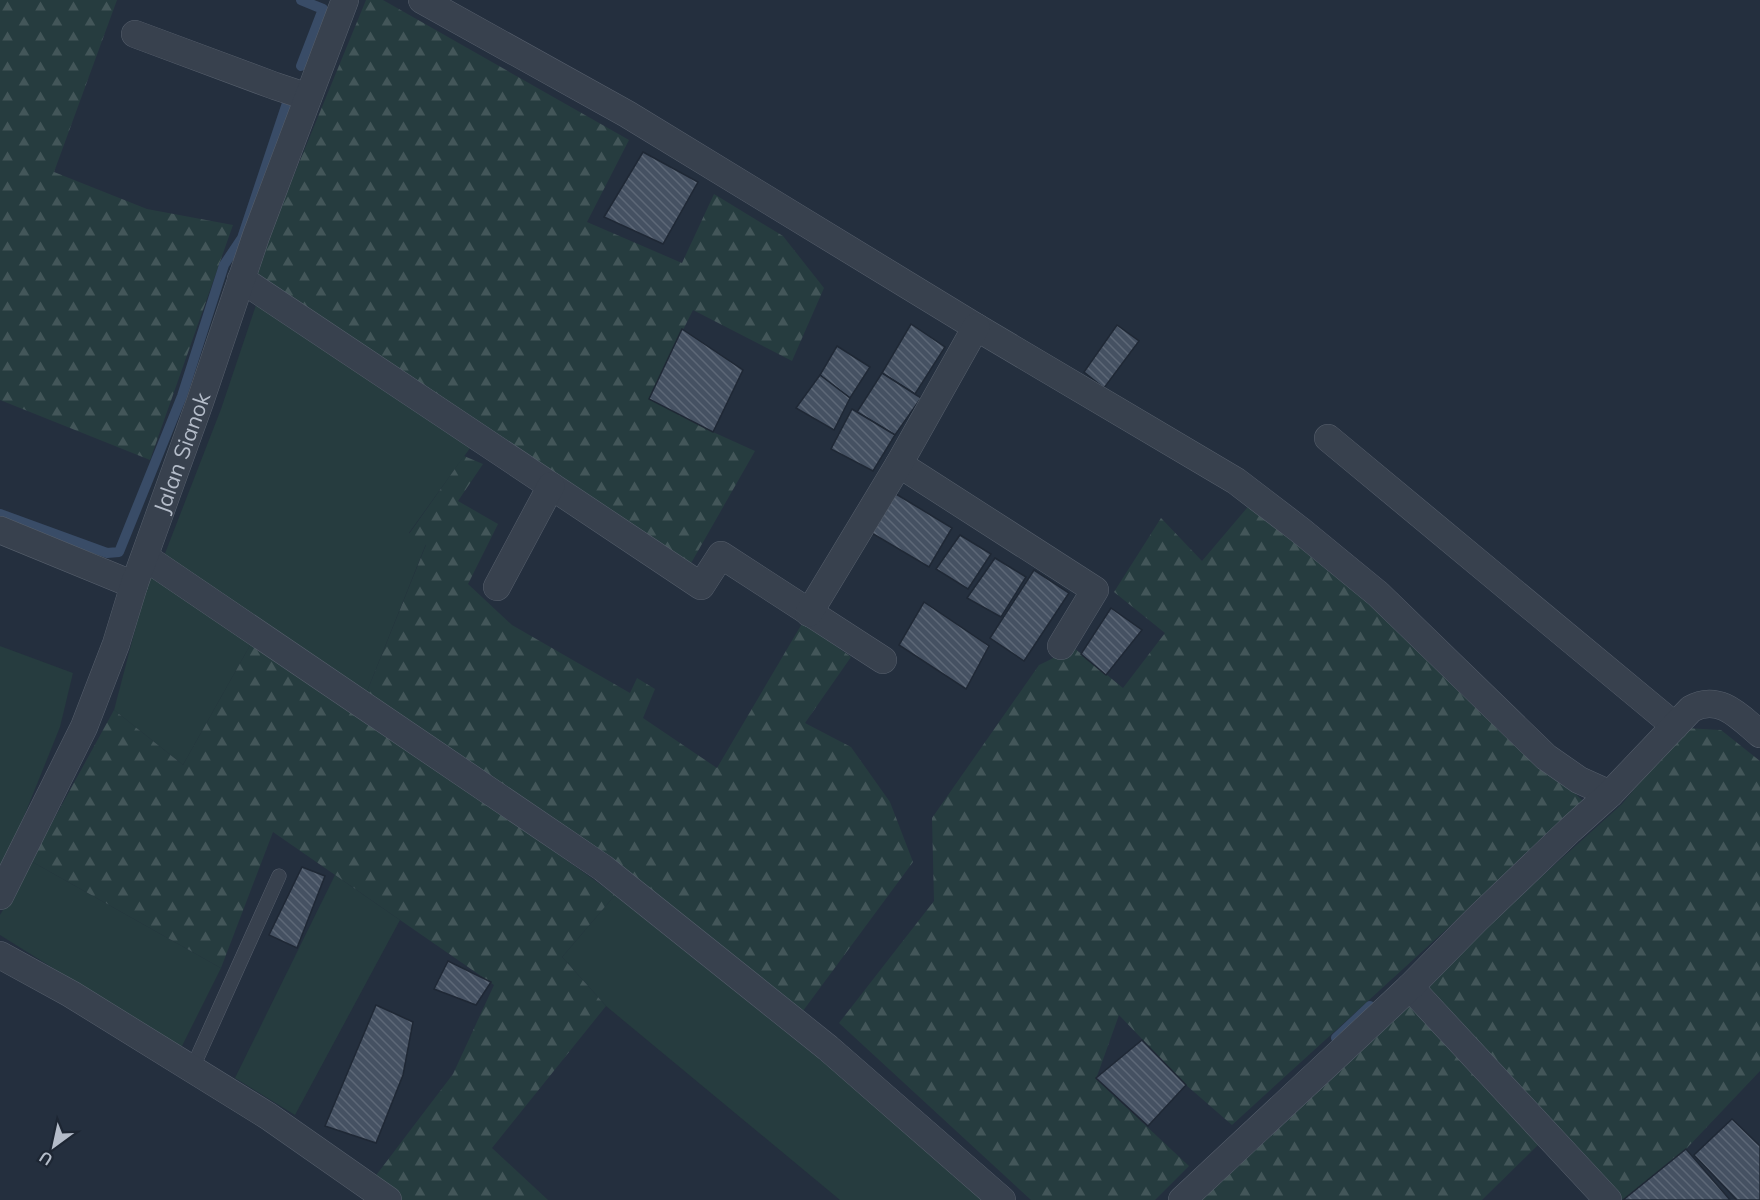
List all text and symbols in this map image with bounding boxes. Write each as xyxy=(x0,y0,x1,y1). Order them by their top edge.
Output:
street label: Jalan Sianok xyxy=(147,388,216,517)
north arrow xyxy=(24,1116,84,1176)
text: U xyxy=(35,1147,56,1170)

